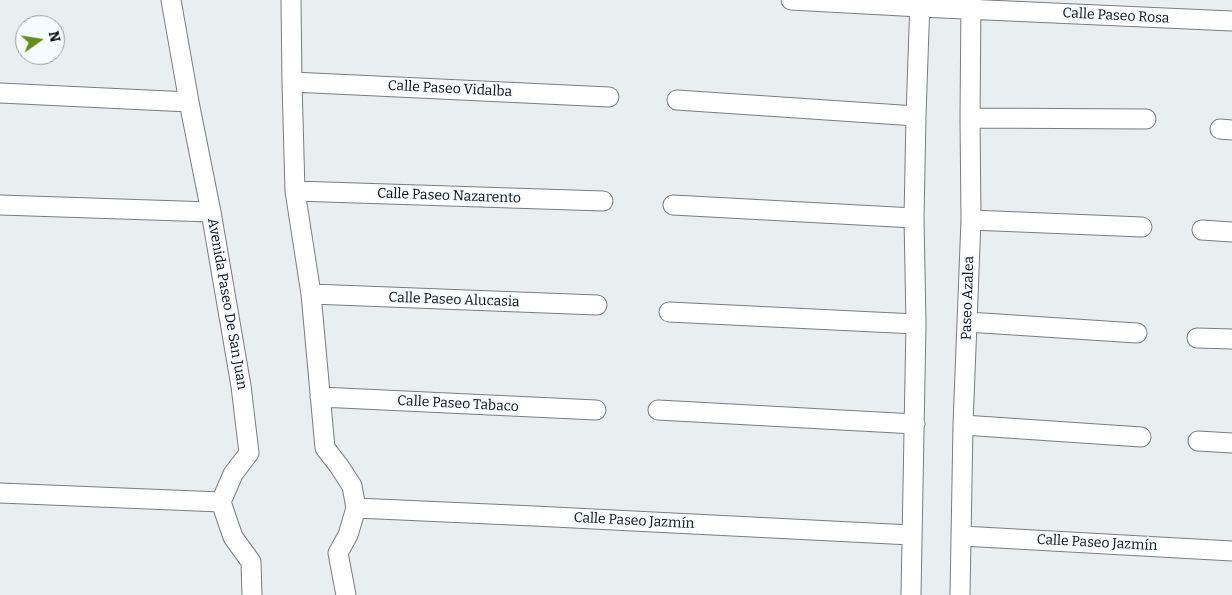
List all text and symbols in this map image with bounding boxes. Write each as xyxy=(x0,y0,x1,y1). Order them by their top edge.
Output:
street label: Calle Paseo Rosa xyxy=(1062,5,1170,27)
north arrow xyxy=(15,15,65,65)
text: N xyxy=(45,30,64,44)
street label: Calle Paseo Vidalba xyxy=(387,77,513,101)
street label: Calle Paseo Nazarento xyxy=(377,185,521,207)
street label: Avenida Paseo De San Juan xyxy=(204,217,250,391)
street label: Paseo Azalea xyxy=(958,256,978,340)
street label: Calle Paseo Alucasia xyxy=(388,289,520,311)
street label: Calle Paseo Tabaco xyxy=(397,392,519,416)
street label: Calle Paseo Jazmín xyxy=(573,509,695,533)
street label: Calle Paseo Jazmín xyxy=(1036,531,1158,555)

